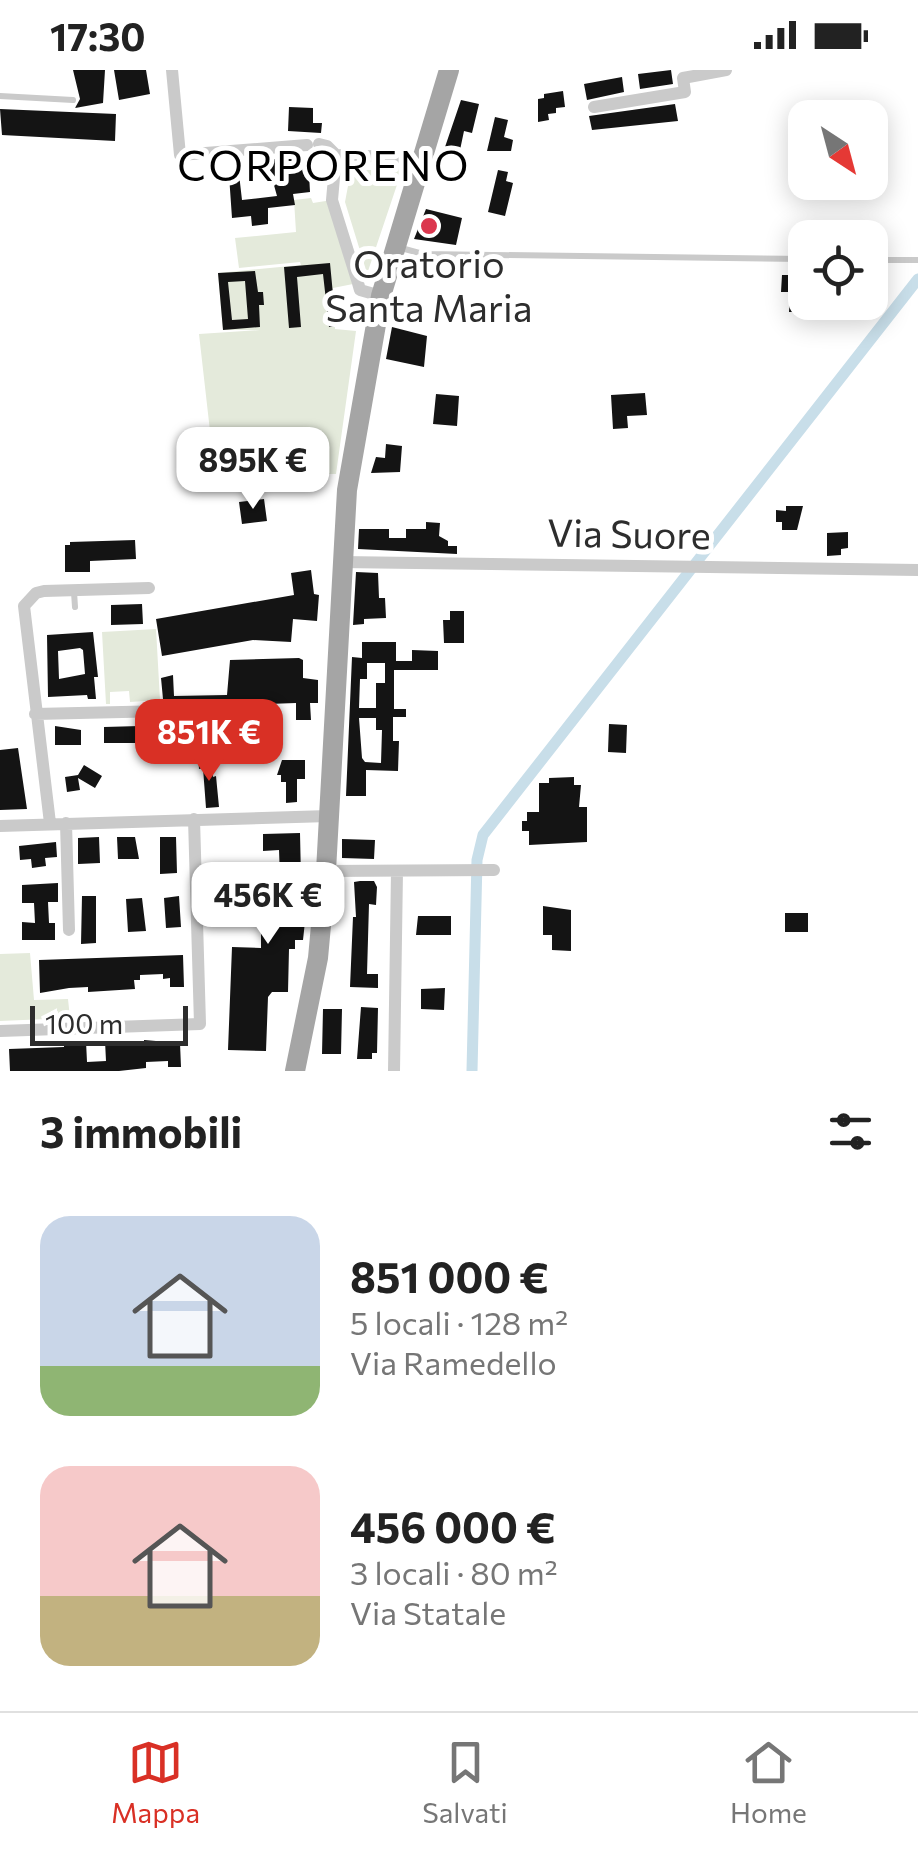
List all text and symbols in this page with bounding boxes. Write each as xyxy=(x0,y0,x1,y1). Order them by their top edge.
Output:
text: 17:30 xyxy=(50,12,146,59)
north arrow xyxy=(788,100,888,200)
map controls xyxy=(788,100,888,320)
district label: CORPORENO xyxy=(177,138,471,190)
marker: Oratorio Santa Maria xyxy=(418,215,440,237)
button: locate xyxy=(788,220,888,320)
place label: Oratorio Santa Maria xyxy=(325,239,533,330)
pin: 895K € xyxy=(172,427,334,512)
text: 895K € xyxy=(198,439,308,479)
street label: Via Suore xyxy=(547,508,711,557)
pin: 851K € xyxy=(128,699,290,784)
text: 851K € xyxy=(157,711,261,751)
pin: 456K € xyxy=(187,862,349,947)
text: 456K € xyxy=(213,874,323,914)
scale bar xyxy=(30,1001,188,1046)
text: 100 m xyxy=(45,1006,123,1040)
icon: filters xyxy=(823,1104,878,1159)
text: 3 immobili xyxy=(40,1105,242,1157)
text: 851 000 € xyxy=(350,1250,549,1302)
icon: home xyxy=(120,1256,240,1376)
text: 5 locali · 128 m² xyxy=(350,1302,568,1342)
text: Via Ramedello xyxy=(350,1342,557,1382)
text: 456 000 € xyxy=(350,1500,556,1552)
icon: home xyxy=(120,1506,240,1626)
text: 3 locali · 80 m² xyxy=(350,1552,558,1592)
text: Via Statale xyxy=(350,1592,506,1632)
tab: Mappa xyxy=(111,1735,200,1829)
tab: Salvati xyxy=(422,1735,508,1829)
tab: Home xyxy=(730,1735,807,1829)

